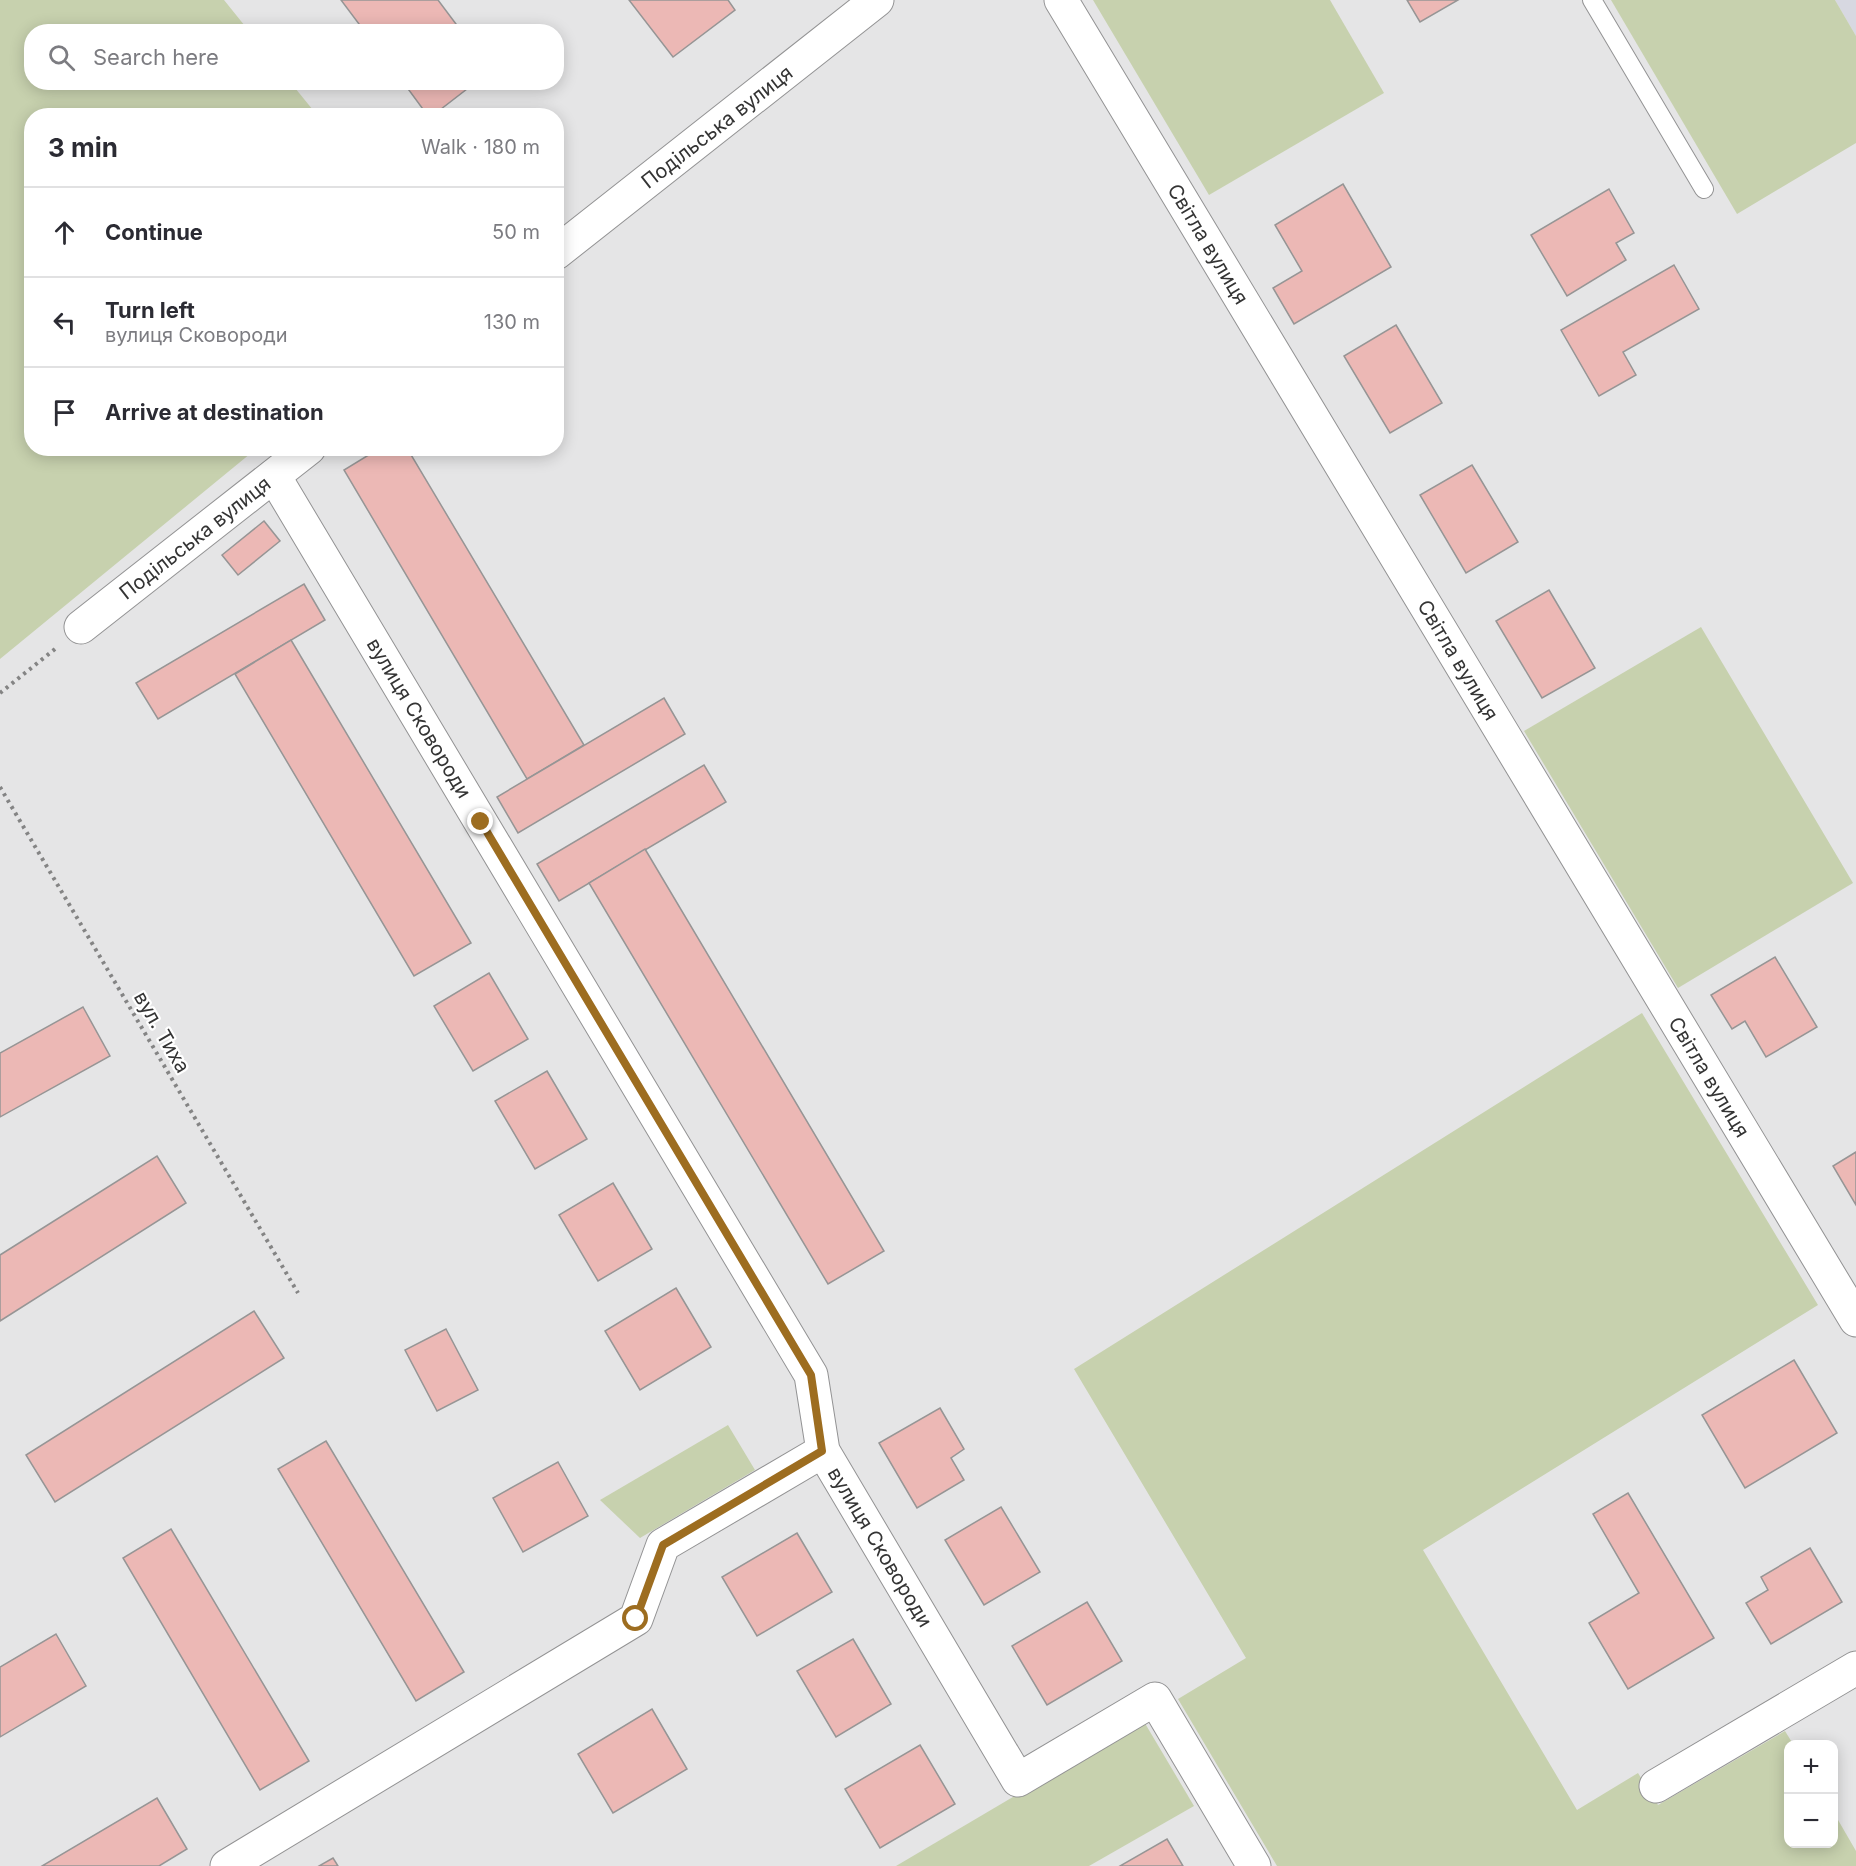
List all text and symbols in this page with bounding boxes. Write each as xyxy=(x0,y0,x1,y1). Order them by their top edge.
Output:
search box xyxy=(24,24,564,90)
icon: search xyxy=(45,41,78,74)
text: Search here xyxy=(93,44,219,70)
street label: Подільська вулиця xyxy=(637,61,797,193)
text: 3 min xyxy=(48,132,118,163)
text: Walk · 180 m xyxy=(421,135,540,159)
street label: Світла вулиця xyxy=(1163,179,1253,309)
icon: ahead xyxy=(48,216,81,249)
text: Continue xyxy=(105,219,203,245)
text: 50 m xyxy=(492,220,540,244)
text: Turn left xyxy=(105,297,195,323)
icon: left xyxy=(48,306,81,339)
text: 130 m xyxy=(484,310,540,334)
text: вулиця Сковороди xyxy=(105,323,288,347)
icon: arrive xyxy=(48,396,81,429)
text: Arrive at destination xyxy=(105,399,324,425)
street label: Подільська вулиця xyxy=(115,472,275,604)
street label: Світла вулиця xyxy=(1413,595,1503,725)
street label: вулиця Сковороди xyxy=(362,634,476,802)
route end xyxy=(467,808,493,834)
street label: вул. Тиха xyxy=(129,987,195,1077)
street label: Світла вулиця xyxy=(1664,1012,1754,1142)
street label: вулиця Сковороди xyxy=(823,1463,937,1631)
route start xyxy=(622,1605,648,1631)
map controls xyxy=(1784,1740,1838,1848)
button: + xyxy=(1784,1740,1838,1794)
button: − xyxy=(1784,1794,1838,1848)

